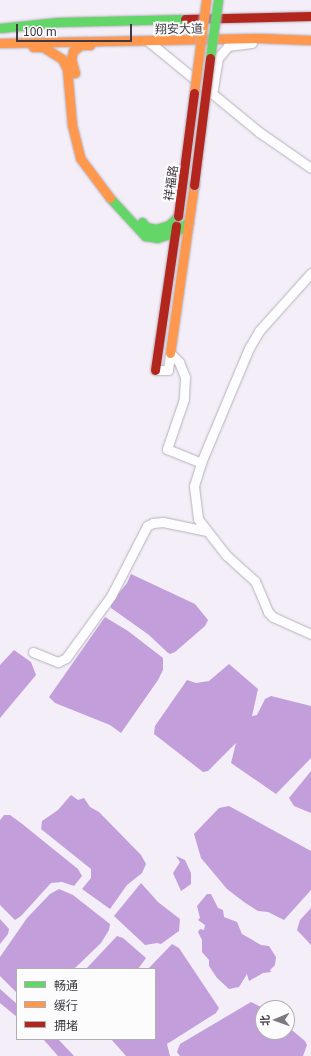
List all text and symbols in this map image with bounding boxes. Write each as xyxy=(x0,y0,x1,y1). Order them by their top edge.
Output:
scale bar xyxy=(18,16,134,42)
street label: 翔安大道 xyxy=(155,20,203,36)
text: 100 m xyxy=(23,22,57,39)
street label: 祥福路 xyxy=(160,164,180,202)
legend xyxy=(16,968,156,1040)
text: 畅通 xyxy=(54,976,78,993)
text: 缓行 xyxy=(54,996,78,1013)
north arrow xyxy=(255,1000,295,1040)
text: 北 xyxy=(256,1015,272,1026)
text: 拥堵 xyxy=(54,1016,78,1033)

